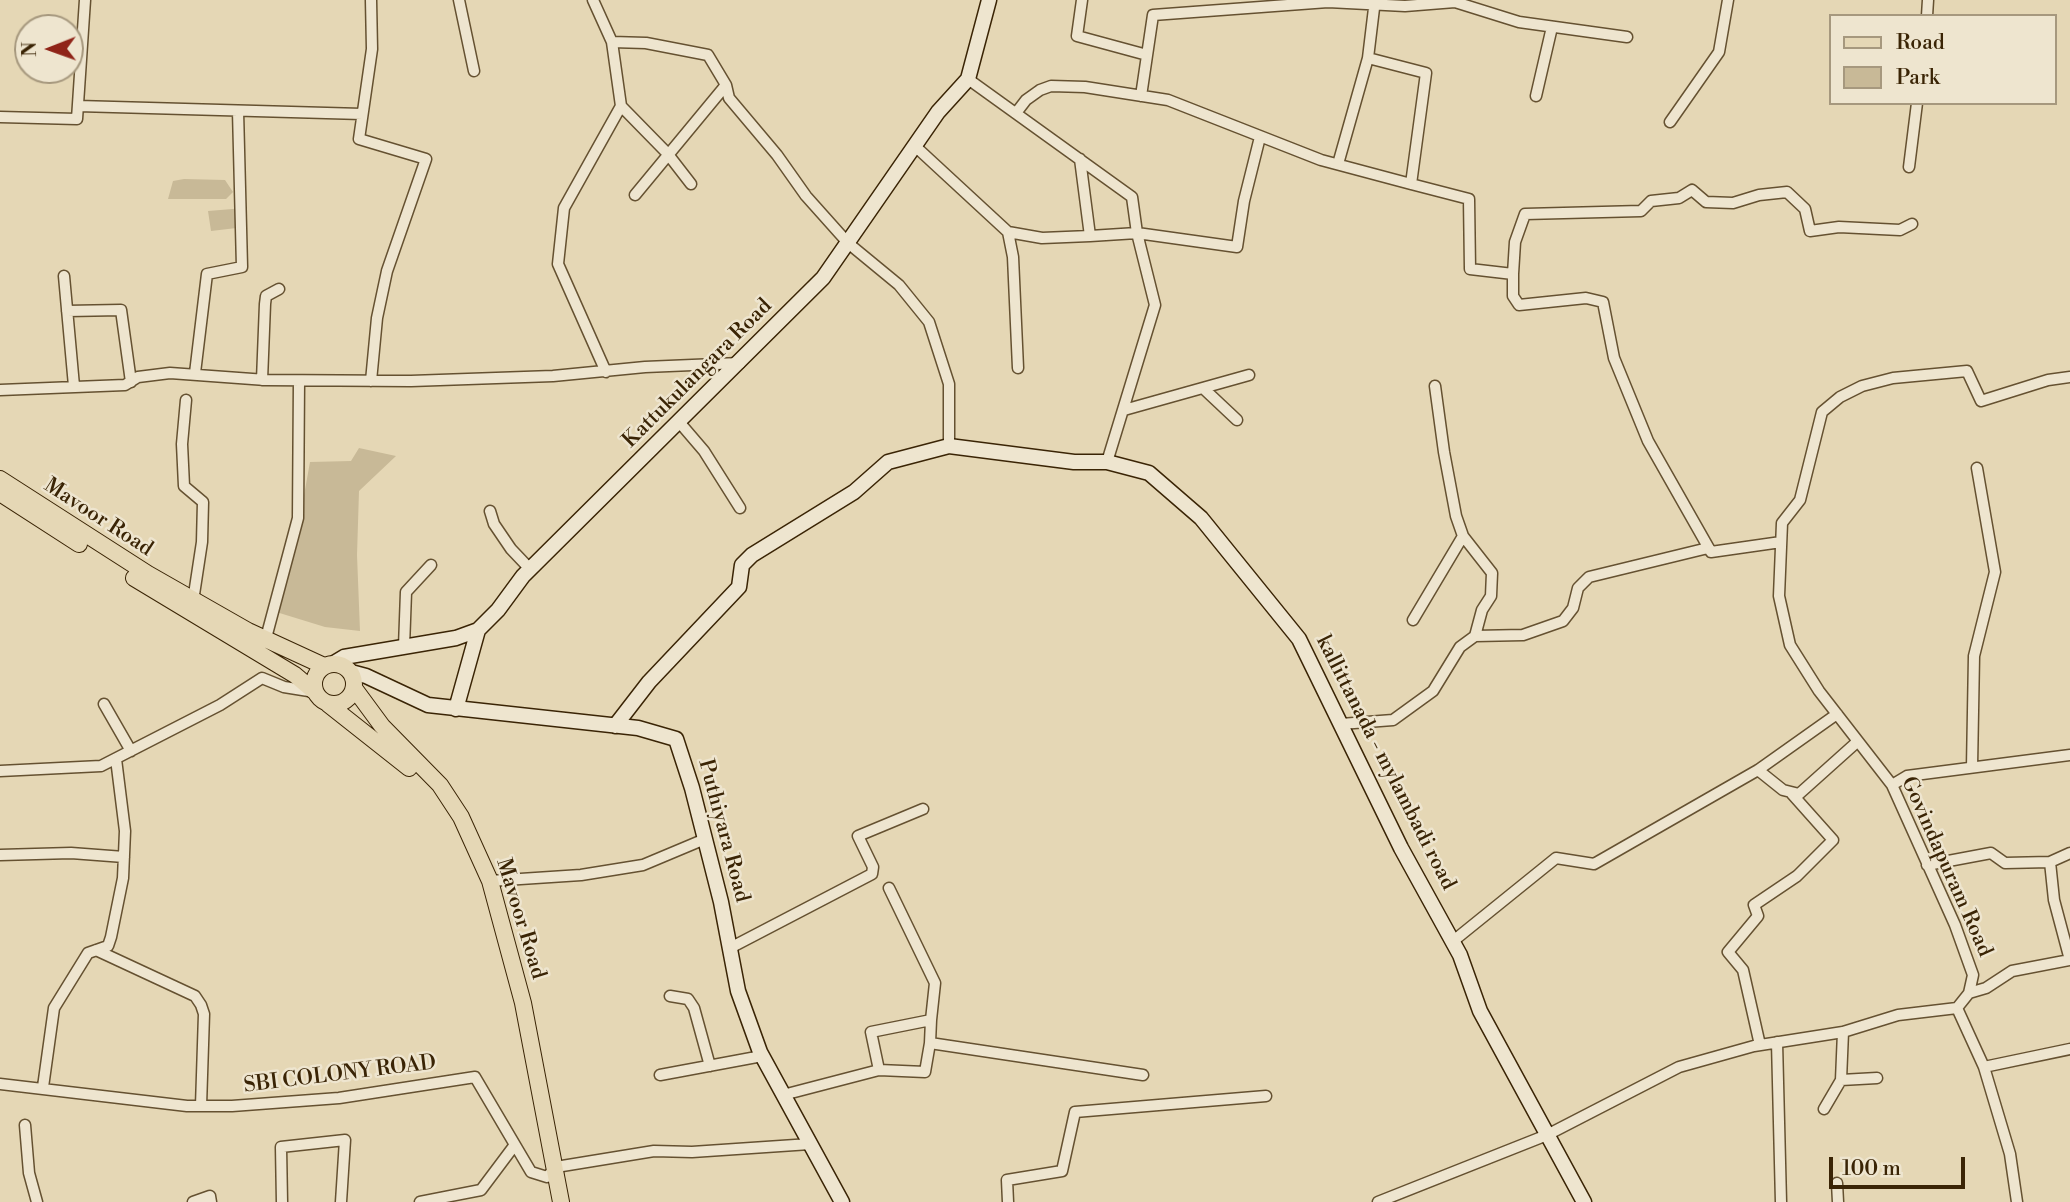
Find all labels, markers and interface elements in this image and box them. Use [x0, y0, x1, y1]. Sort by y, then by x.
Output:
north arrow [14, 14, 84, 84]
legend [1828, 14, 2056, 105]
text: Road [1896, 30, 1945, 56]
text: N [18, 42, 42, 57]
text: Park [1896, 65, 1940, 91]
street label: Kattukulangara Road [618, 294, 778, 454]
street label: Mavoor Road [39, 473, 157, 563]
street label: kallittanada - mylambadi road [1310, 631, 1460, 895]
street label: Puthiyara Road [692, 757, 754, 905]
street label: Govindapuram Road [1895, 773, 1997, 961]
street label: Mavoor Road [490, 856, 550, 982]
street label: SBI COLONY ROAD [242, 1051, 438, 1099]
scale bar [1832, 1142, 1968, 1186]
text: 100 m [1842, 1156, 1901, 1182]

